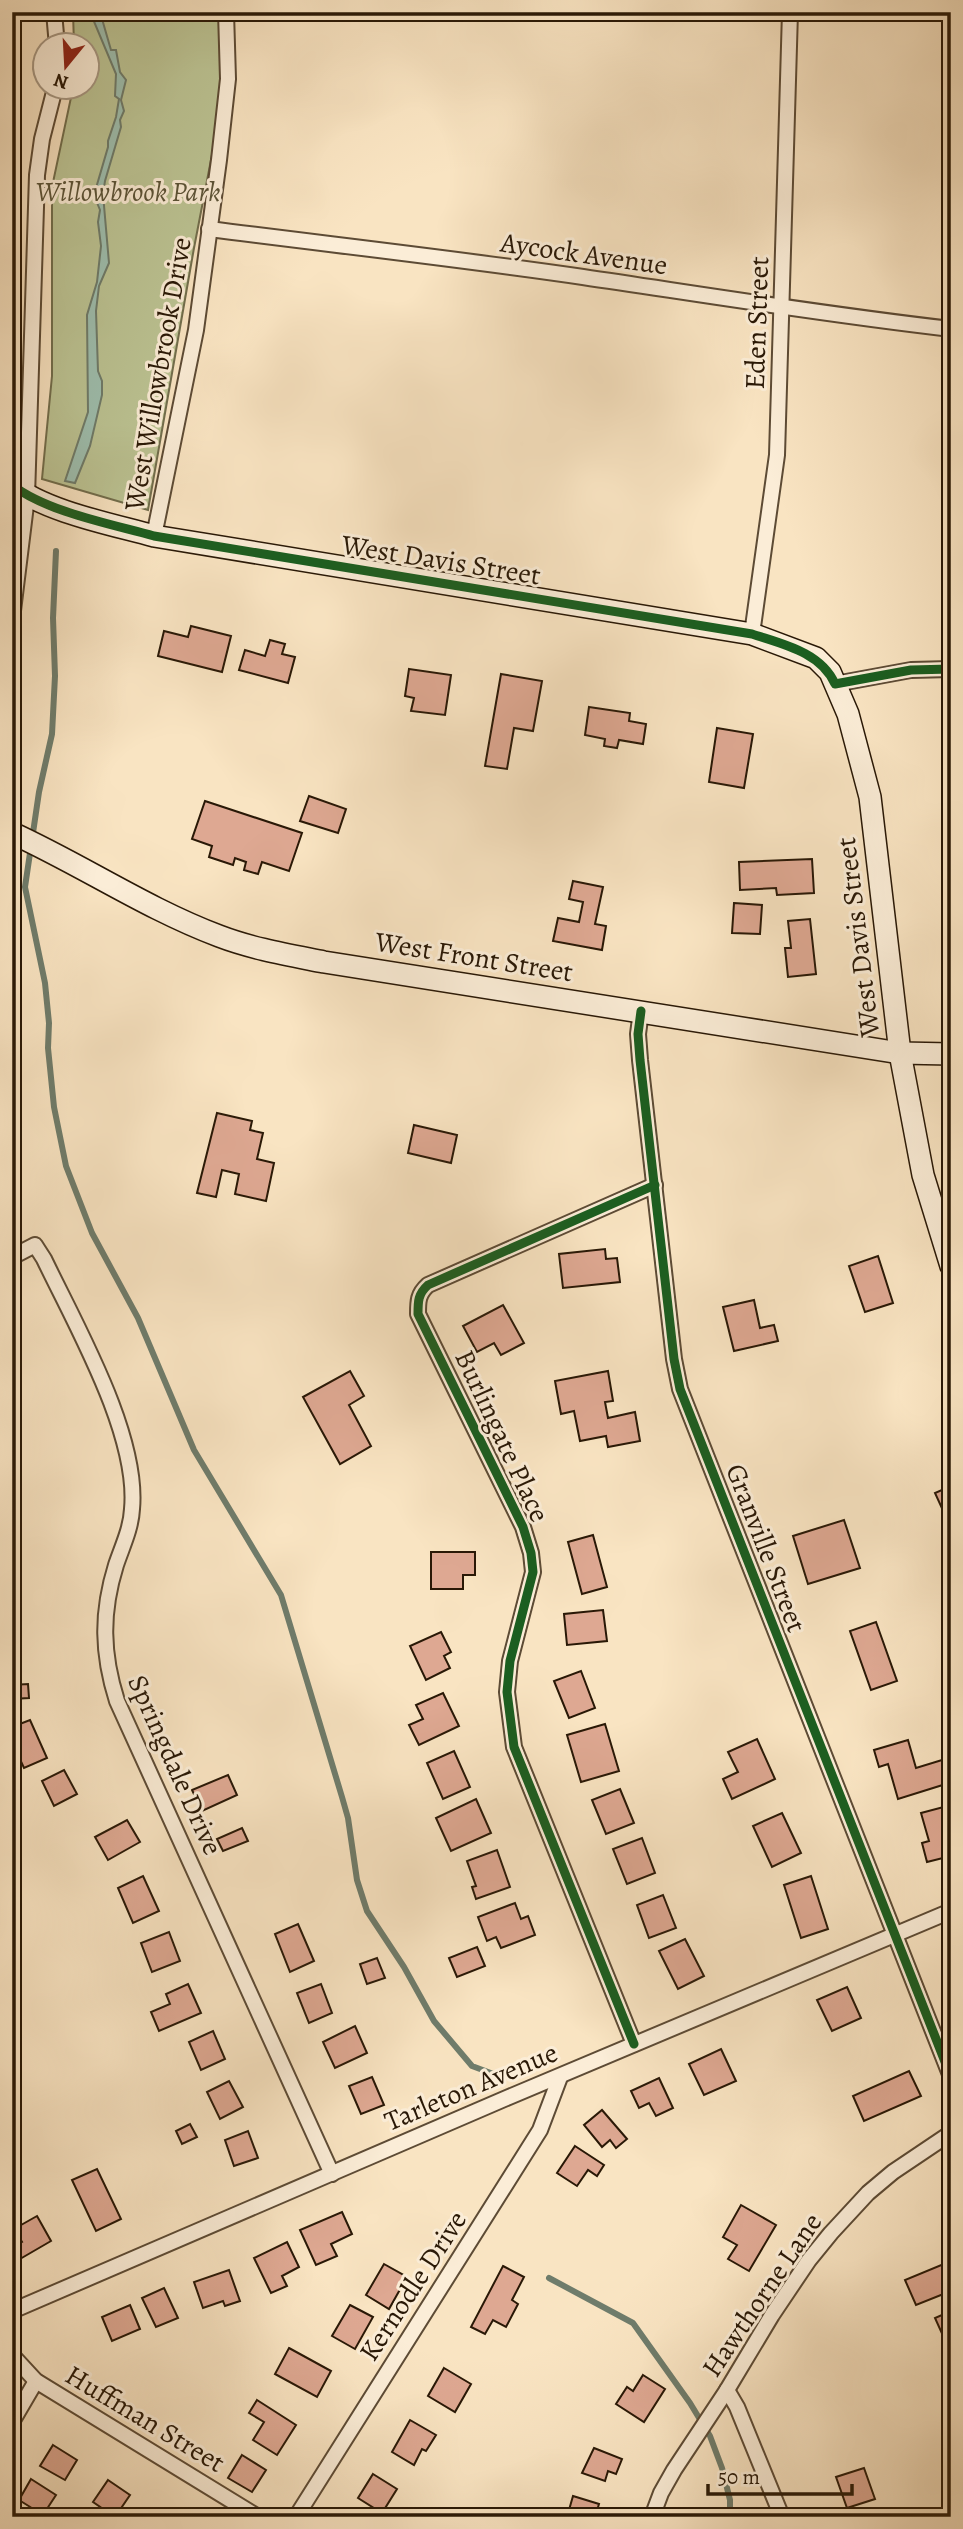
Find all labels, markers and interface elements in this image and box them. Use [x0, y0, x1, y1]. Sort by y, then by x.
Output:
north arrow [32, 32, 102, 102]
text: N [50, 67, 72, 96]
park label: Willowbrook Park [36, 173, 220, 211]
street label: Aycock Avenue [497, 223, 670, 285]
street label: West Willowbrook Drive [115, 234, 201, 515]
street label: Eden Street [736, 256, 778, 390]
street label: West Davis Street [338, 525, 543, 594]
street label: West Davis Street [827, 835, 889, 1040]
street label: West Front Street [371, 922, 576, 991]
street label: Burlingate Place [445, 1344, 559, 1528]
street label: Granville Street [716, 1458, 816, 1638]
street label: Springdale Drive [118, 1669, 232, 1861]
street label: Tarleton Avenue [379, 2033, 563, 2141]
street label: Kernodle Drive [350, 2203, 476, 2369]
street label: Hawthorne Lane [693, 2206, 831, 2384]
street label: Huffman Street [58, 2356, 232, 2482]
scale bar [708, 2452, 851, 2496]
text: 50 m [718, 2463, 760, 2491]

